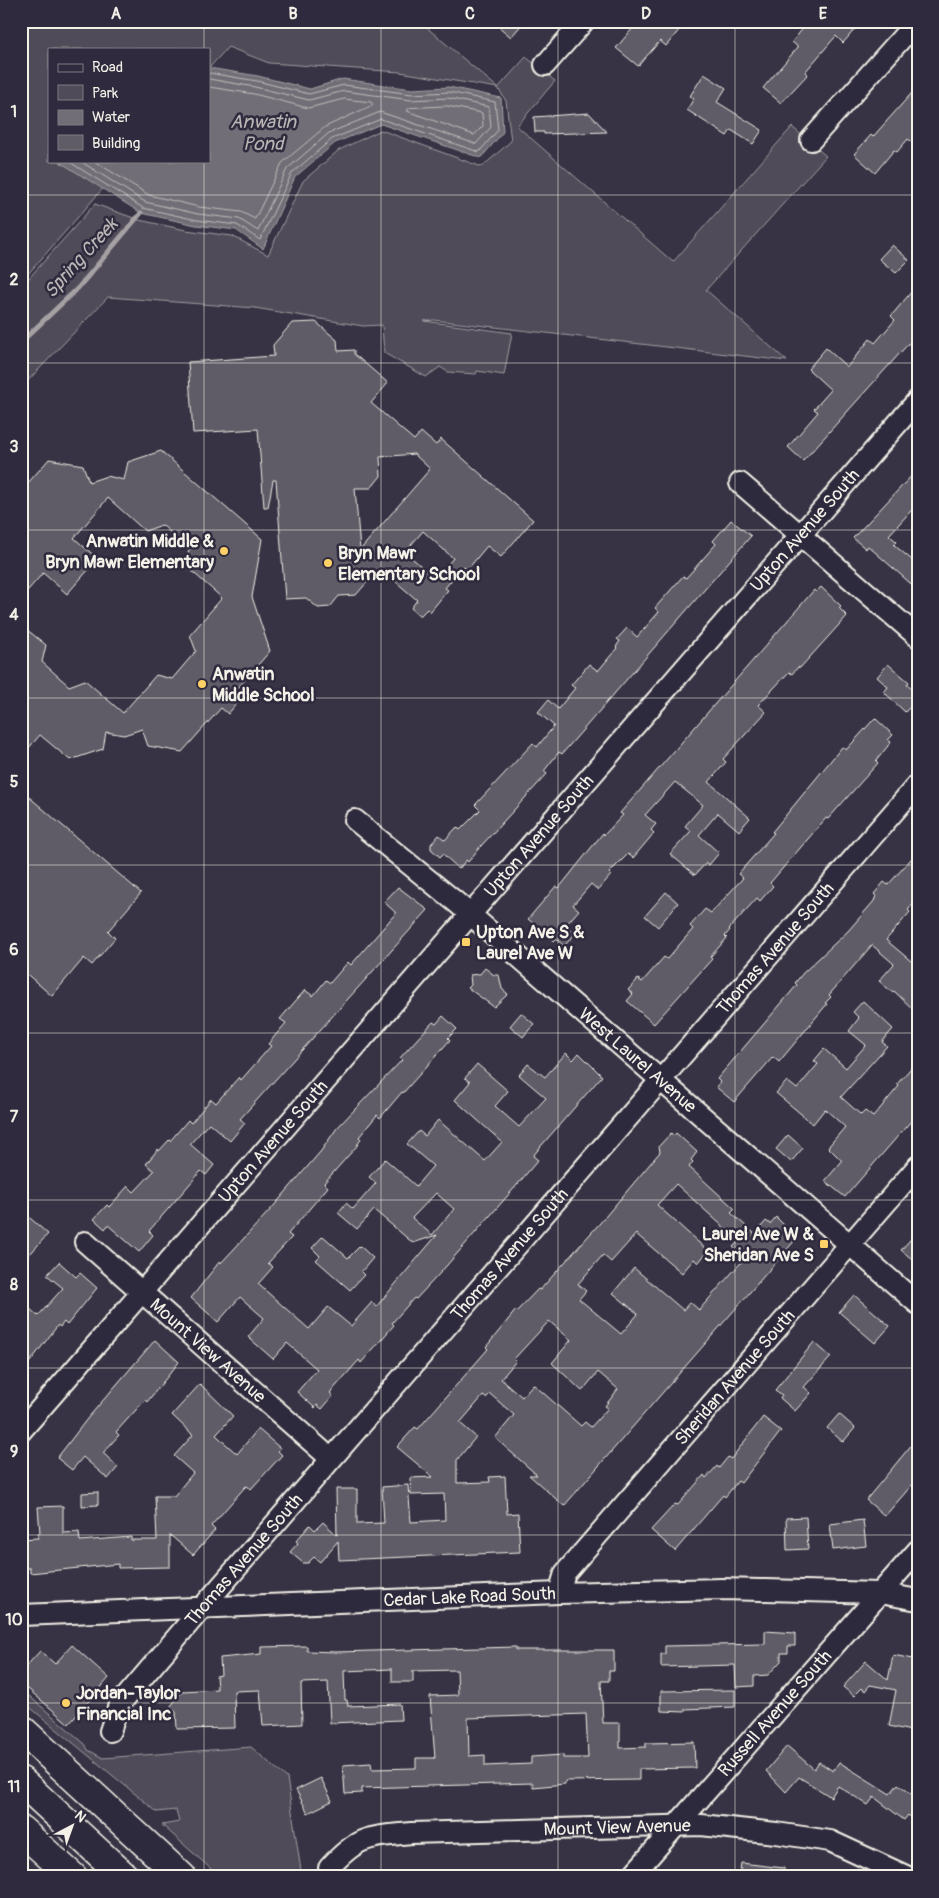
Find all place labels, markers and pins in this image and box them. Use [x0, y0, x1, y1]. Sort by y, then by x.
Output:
place label: Anwatin Middle & Bryn Mawr Elementary [45, 530, 214, 574]
place label: Bryn Mawr Elementary School [338, 542, 480, 586]
marker: Anwatin Middle & Bryn Mawr Elementary [218, 545, 230, 557]
marker: Bryn Mawr Elementary School [322, 557, 334, 569]
place label: Anwatin Middle School [212, 663, 315, 707]
marker: Anwatin Middle School [196, 678, 208, 690]
place label: Upton Ave S & Laurel Ave W [476, 921, 584, 965]
marker: Upton Ave S & Laurel Ave W [460, 936, 472, 948]
place label: Laurel Ave W & Sheridan Ave S [702, 1223, 814, 1267]
marker: Laurel Ave W & Sheridan Ave S [818, 1238, 830, 1250]
place label: Jordan-Taylor Financial Inc [76, 1682, 181, 1726]
marker: Jordan-Taylor Financial Inc [60, 1697, 72, 1709]

